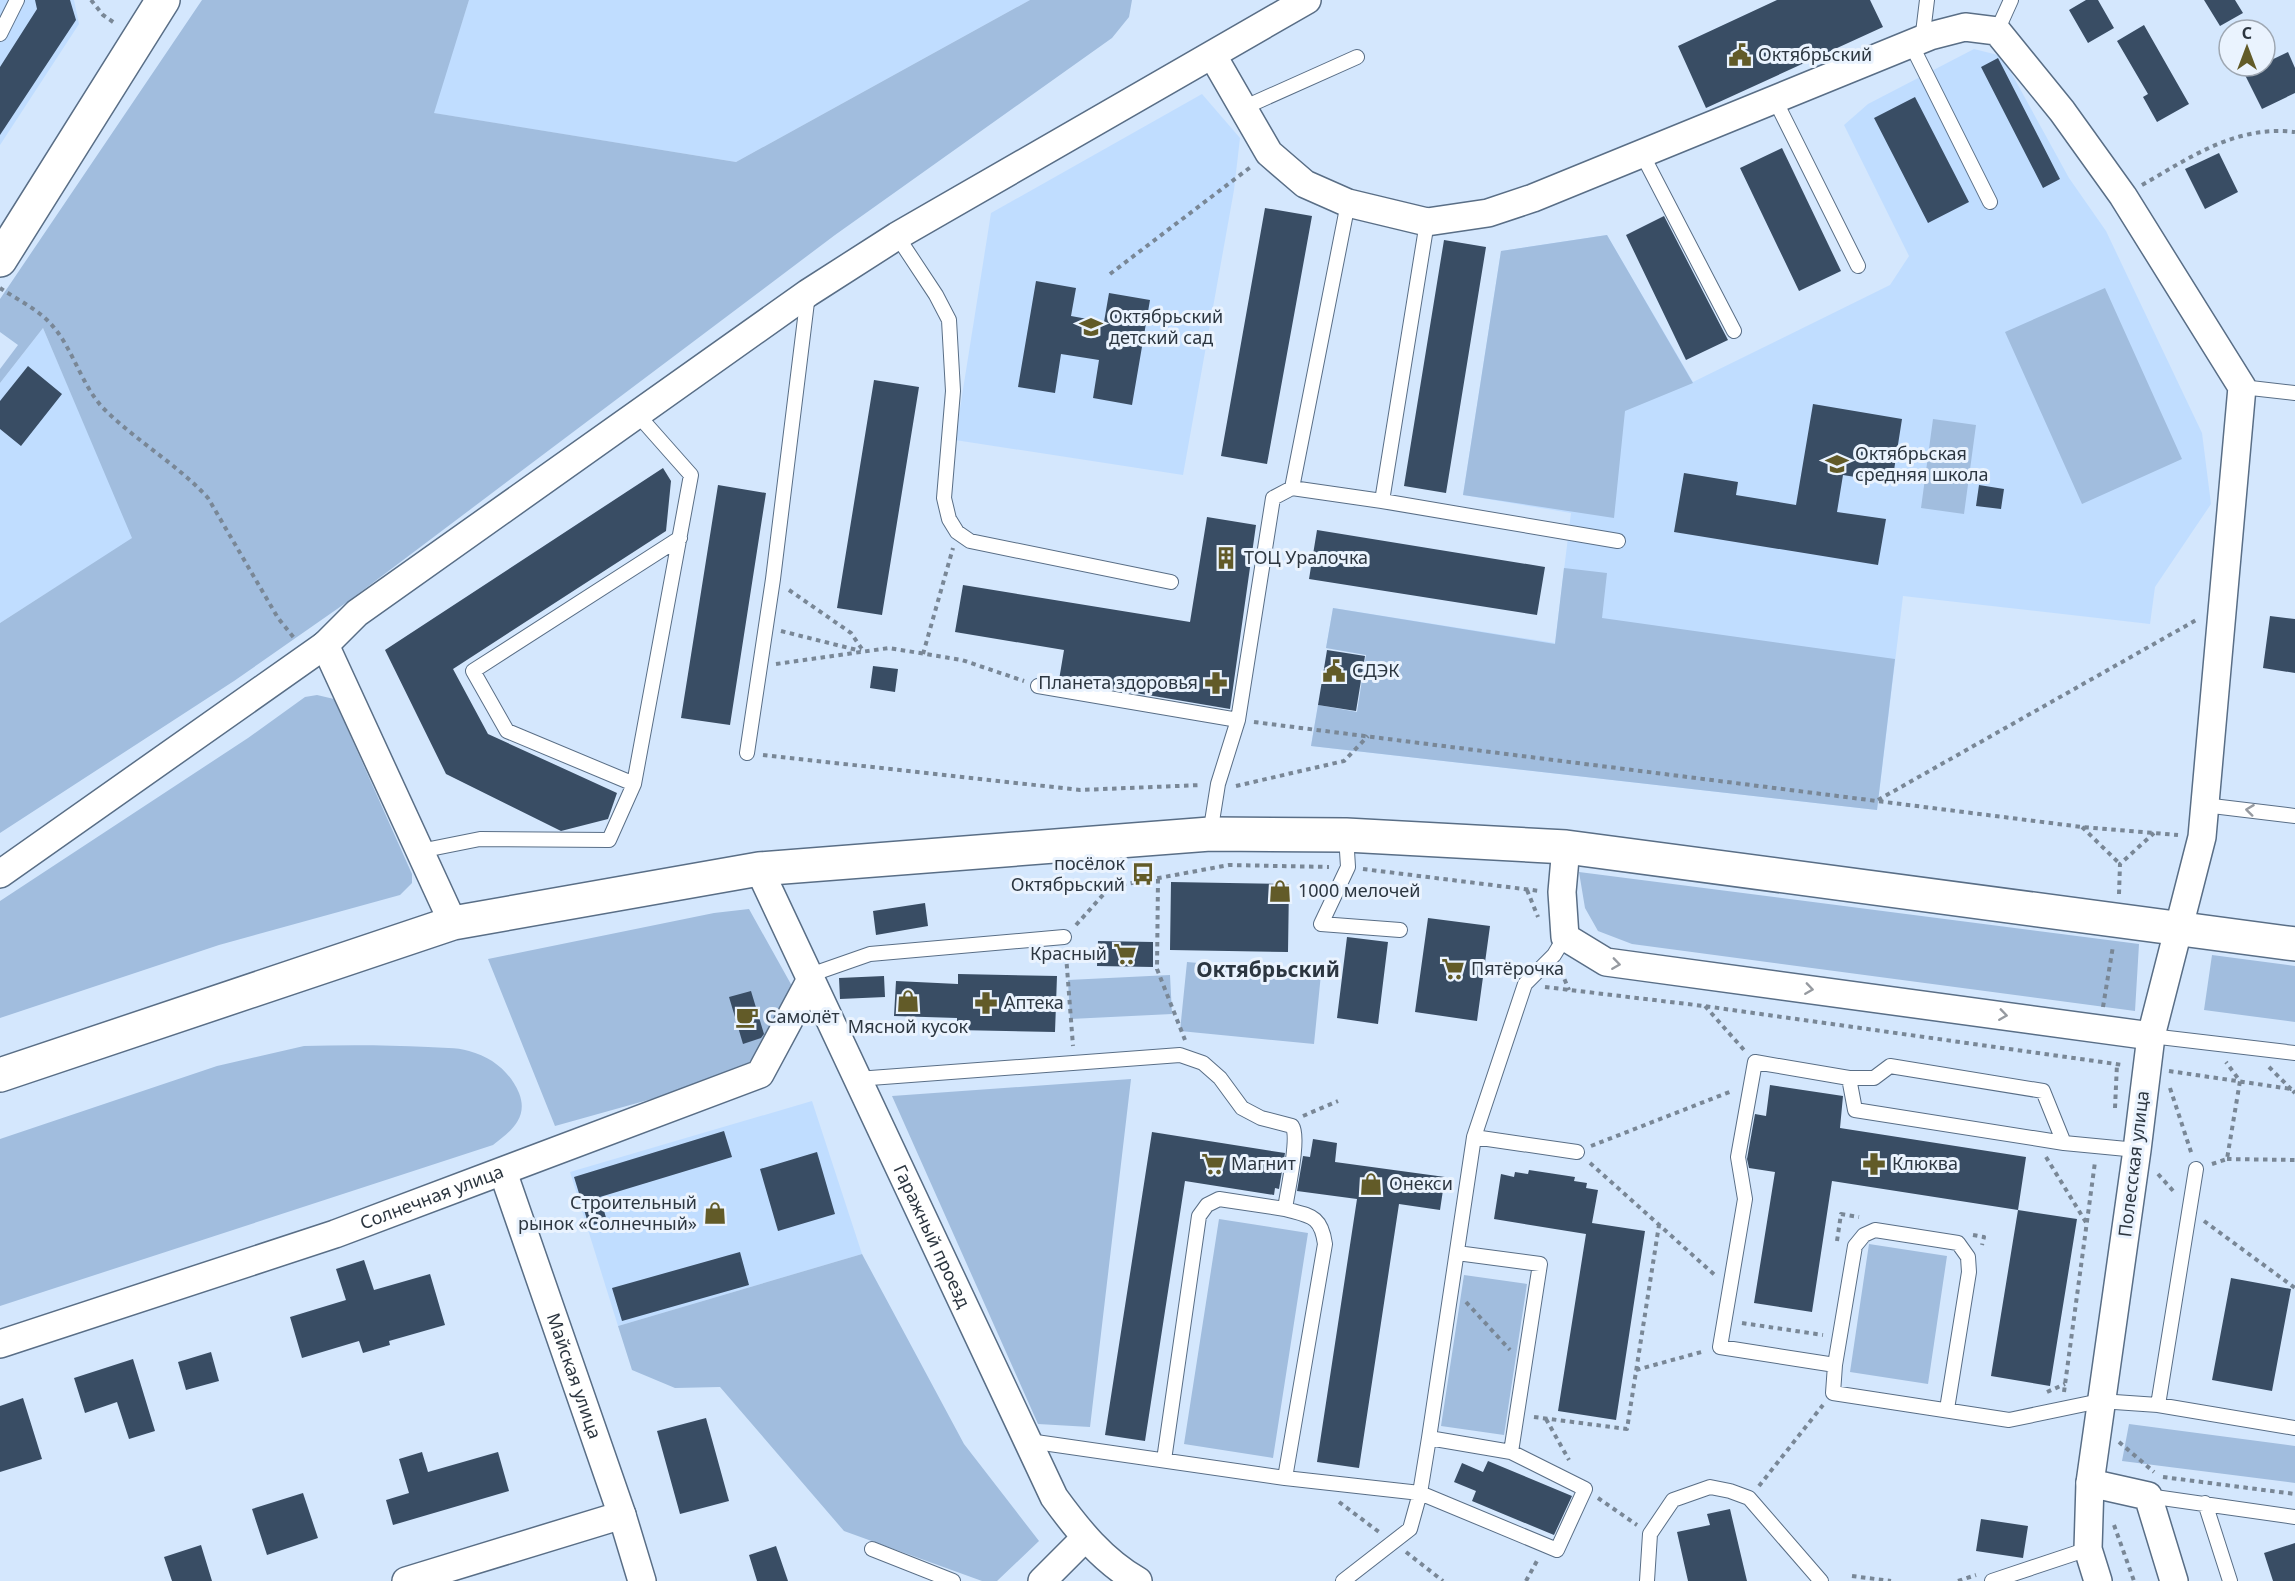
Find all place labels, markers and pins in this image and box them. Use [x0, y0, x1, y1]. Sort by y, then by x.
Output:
public building icon: Октябрьский [1727, 42, 1753, 68]
place label: Октябрьский [1758, 42, 1872, 66]
place label: Октябрьский детский сад [1109, 304, 1223, 349]
school or university icon: Октябрьский детский сад [1078, 314, 1104, 340]
place label: Октябрьская средняя школа [1855, 441, 1989, 486]
school or university icon: Октябрьская средняя школа [1824, 451, 1850, 477]
building icon: ТОЦ Уралочка [1213, 545, 1239, 571]
place label: ТОЦ Уралочка [1244, 545, 1368, 569]
public building icon: СДЭК [1321, 658, 1347, 684]
place label: СДЭК [1352, 658, 1400, 682]
place label: Планета здоровья [1038, 670, 1198, 694]
pharmacy icon: Планета здоровья [1203, 670, 1229, 696]
place label: посёлок Октябрьский [1011, 851, 1125, 896]
bus stop icon: посёлок Октябрьский [1130, 861, 1156, 887]
shop icon: 1000 мелочей [1267, 878, 1293, 904]
place label: 1000 мелочей [1298, 878, 1420, 902]
place label: Красный [1030, 941, 1107, 965]
supermarket icon: Красный [1112, 941, 1138, 967]
supermarket icon: Пятёрочка [1440, 956, 1466, 982]
place label: Пятёрочка [1471, 956, 1564, 980]
shop icon: Мясной кусок [895, 988, 921, 1014]
pharmacy icon: Аптека [973, 990, 999, 1016]
place label: Аптека [1004, 990, 1064, 1014]
cafe icon: Самолёт [734, 1004, 760, 1030]
place label: Самолёт [765, 1004, 840, 1028]
place label: Мясной кусок [848, 1014, 969, 1038]
supermarket icon: Магнит [1200, 1151, 1226, 1177]
place label: Магнит [1231, 1151, 1296, 1175]
pharmacy icon: Клюква [1861, 1151, 1887, 1177]
place label: Клюква [1892, 1151, 1958, 1175]
shop icon: Онекси [1358, 1171, 1384, 1197]
place label: Онекси [1389, 1171, 1453, 1195]
place label: Строительный рынок «Солнечный» [518, 1190, 697, 1235]
shop icon: Строительный рынок «Солнечный» [702, 1200, 728, 1226]

